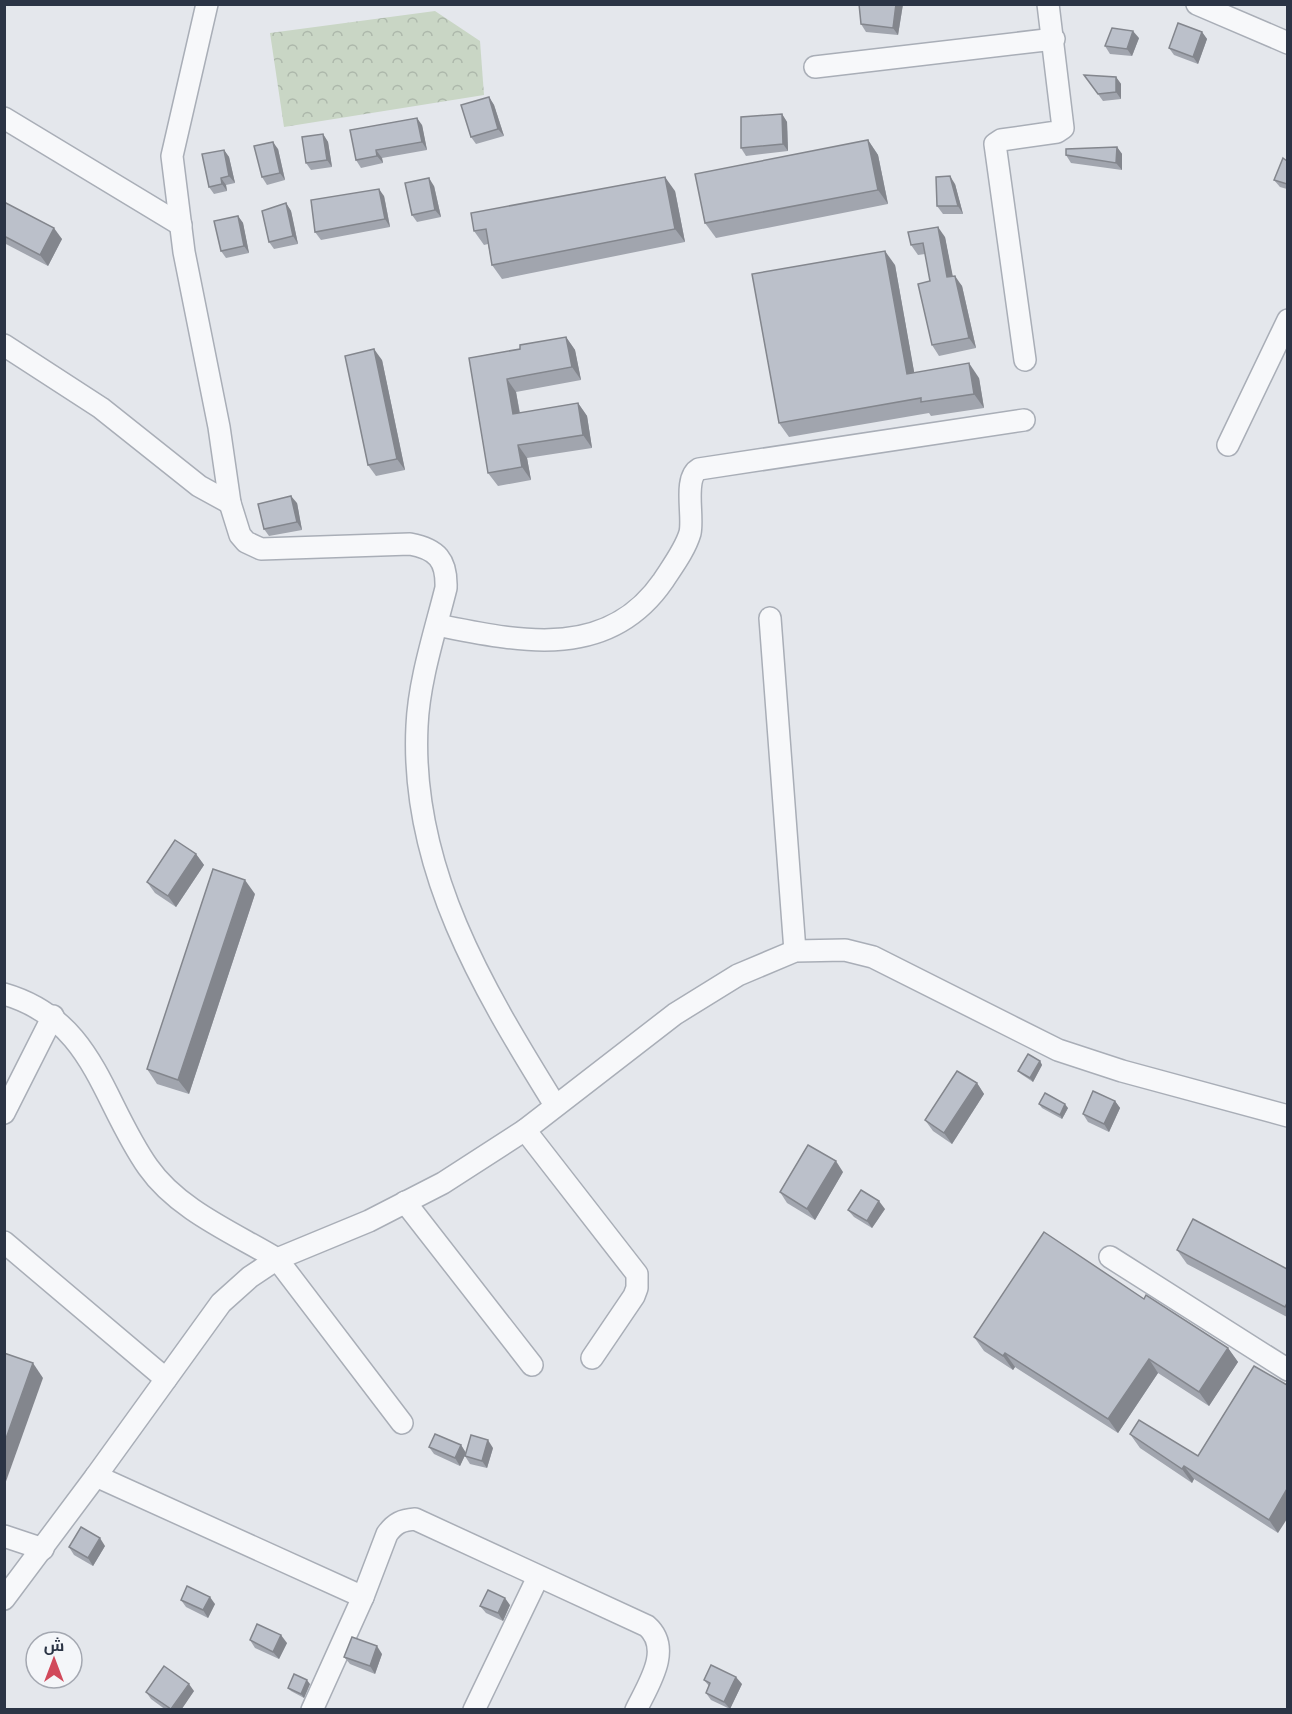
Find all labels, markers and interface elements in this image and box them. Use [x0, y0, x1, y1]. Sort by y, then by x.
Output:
north arrow [24, 1630, 84, 1690]
text: ش [44, 1637, 64, 1656]

